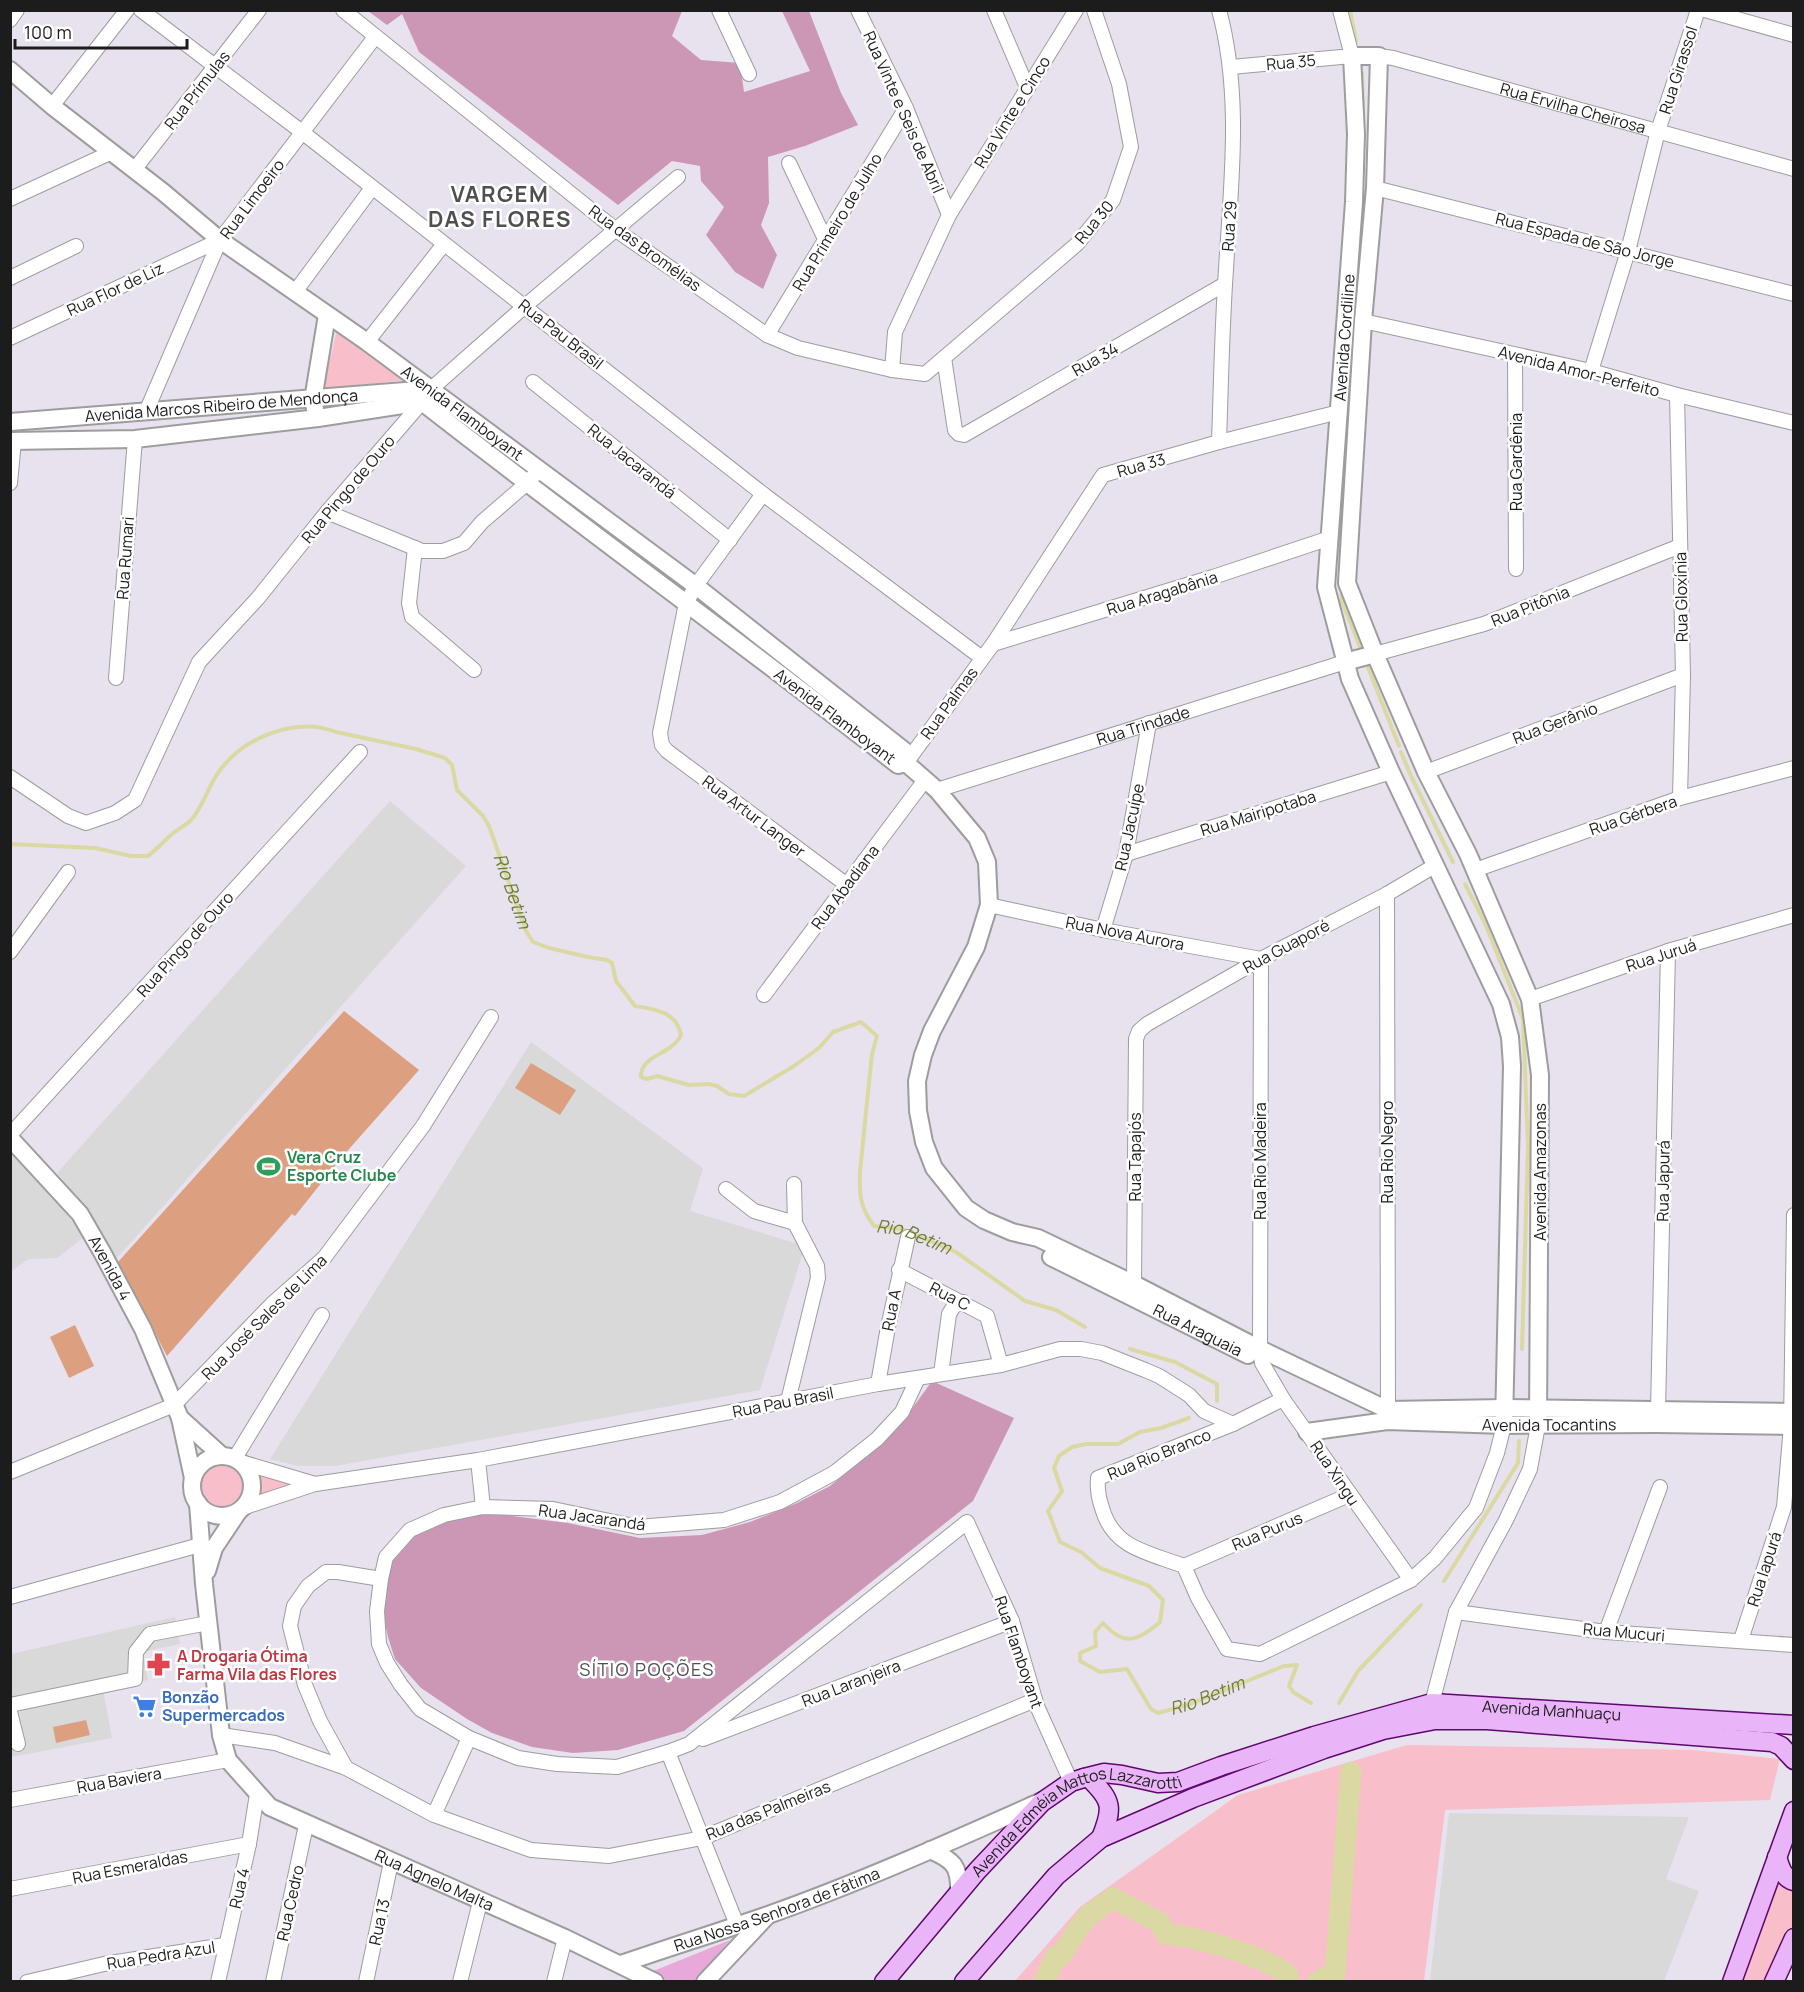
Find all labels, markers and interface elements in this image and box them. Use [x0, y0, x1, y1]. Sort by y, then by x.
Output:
scale bar [15, 12, 188, 50]
text: 100 m [24, 20, 72, 44]
street label: Rua Girassol [1653, 23, 1703, 117]
street label: Rua Vinte e Seis de Abril [858, 28, 950, 196]
street label: Rua Prímulas [159, 46, 235, 134]
street label: Rua 35 [1265, 49, 1317, 75]
street label: Rua Vinte e Cinco [969, 52, 1055, 172]
street label: Rua Ervilha Cheirosa [1498, 77, 1648, 138]
street label: Rua Primeiro de Julho [787, 149, 887, 295]
street label: Rua Limoeiro [215, 155, 289, 243]
district label: VARGEM DAS FLORES [428, 179, 572, 234]
street label: Rua 30 [1069, 196, 1119, 248]
street label: Rua das Bromélias [584, 200, 706, 296]
street label: Rua 29 [1216, 200, 1242, 252]
street label: Rua Espada de São Jorge [1493, 207, 1677, 273]
street label: Rua Flor de Liz [63, 257, 167, 321]
street label: Avenida Cordiline [1329, 273, 1360, 402]
street label: Rua Pau Brasil [514, 294, 608, 374]
street label: Rua 34 [1068, 337, 1122, 381]
street label: Avenida Amor-Perfeito [1496, 340, 1662, 402]
street label: Avenida Flamboyant [397, 360, 528, 465]
street label: Avenida Marcos Ribeiro de Mendonça [84, 384, 359, 427]
street label: Rua Gardênia [1505, 413, 1527, 511]
street label: Rua Jacarandá [583, 419, 681, 503]
street label: Rua Pingo de Ouro [296, 430, 400, 548]
street label: Rua 33 [1114, 448, 1168, 482]
street label: Rua Rumari [111, 516, 139, 600]
street label: Rua Gloxínia [1669, 552, 1693, 642]
street label: Rua Aragabânia [1104, 566, 1220, 620]
street label: Rua Pitônia [1488, 580, 1572, 632]
street label: Rua Palmas [915, 662, 983, 744]
street label: Avenida Flamboyant [770, 663, 900, 769]
street label: Rua Gerânio [1509, 697, 1601, 749]
street label: Rua Trindade [1094, 700, 1193, 750]
street label: Rua Artur Langer [698, 770, 810, 862]
street label: Rua Jacuípe [1109, 781, 1149, 873]
street label: Rua Mairipotaba [1197, 785, 1319, 841]
street label: Rua Gérbera [1586, 790, 1680, 840]
street label: Rua Abadiana [806, 840, 884, 934]
water label: Rio Betim [489, 850, 538, 933]
street label: Rua Pingo de Ouro [132, 887, 238, 1001]
street label: Rua Nova Aurora [1064, 911, 1186, 955]
street label: Rua Guaporé [1239, 914, 1333, 978]
street label: Rua Juruá [1623, 933, 1699, 977]
street label: Rua Rio Negro [1376, 1100, 1398, 1204]
street label: Rua Rio Madeira [1249, 1102, 1271, 1220]
street label: Avenida Amazonas [1529, 1103, 1551, 1241]
street label: Rua Tapajós [1124, 1112, 1146, 1202]
street label: Rua Japurá [1651, 1140, 1675, 1222]
place label: Vera Cruz Esporte Clube [287, 1146, 397, 1186]
sports icon: Vera Cruz Esporte Clube [256, 1153, 282, 1179]
water label: Rio Betim [875, 1213, 957, 1260]
street label: Avenida 4 [84, 1231, 137, 1304]
street label: Rua José Sales de Lima [196, 1249, 332, 1385]
street label: Rua C [926, 1276, 974, 1316]
street label: Rua A [876, 1287, 906, 1333]
street label: Rua Araguaia [1150, 1299, 1246, 1361]
street label: Rua Pau Brasil [731, 1381, 835, 1423]
street label: Avenida Tocantins [1482, 1413, 1616, 1436]
street label: Rua Rio Branco [1104, 1423, 1214, 1485]
street label: Rua Xingu [1305, 1436, 1365, 1510]
street label: Rua Jacarandá [537, 1499, 647, 1535]
street label: Rua Purus [1228, 1506, 1306, 1556]
street label: Rua Iapurá [1742, 1529, 1786, 1609]
street label: Rua Flamboyant [989, 1593, 1049, 1711]
street label: Rua Mucuri [1582, 1617, 1666, 1647]
place label: A Drogaria Ótima Farma Vila das Flores [177, 1645, 337, 1685]
pharmacy icon: A Drogaria Ótima Farma Vila das Flores [146, 1652, 172, 1678]
street label: Rua Laranjeira [799, 1654, 903, 1712]
district label: SÍTIO POÇÕES [579, 1657, 715, 1681]
water label: Rio Betim [1167, 1670, 1249, 1720]
place label: Bonzão Supermercados [162, 1686, 285, 1726]
supermarket icon: Bonzão Supermercados [131, 1693, 157, 1719]
street label: Avenida Manhuaçu [1481, 1695, 1622, 1725]
street label: Rua Baviera [75, 1762, 163, 1798]
street label: Avenida Edméia Mattos Lazzarotti [966, 1762, 1185, 1882]
street label: Rua das Palmeiras [702, 1775, 834, 1845]
street label: Rua Agnelo Malta [371, 1844, 497, 1916]
street label: Rua Esmeraldas [71, 1845, 189, 1889]
street label: Rua Nossa Senhora de Fátima [671, 1862, 883, 1957]
street label: Rua Cedro [271, 1863, 309, 1943]
street label: Rua 4 [224, 1865, 254, 1911]
street label: Rua 13 [363, 1897, 395, 1947]
street label: Rua Pedra Azul [105, 1936, 217, 1974]

